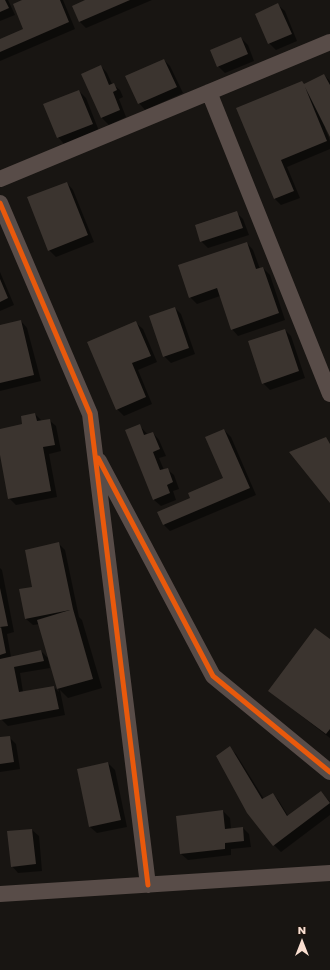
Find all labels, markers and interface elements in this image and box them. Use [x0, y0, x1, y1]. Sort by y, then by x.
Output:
north arrow [282, 922, 322, 962]
text: N [298, 922, 306, 938]

